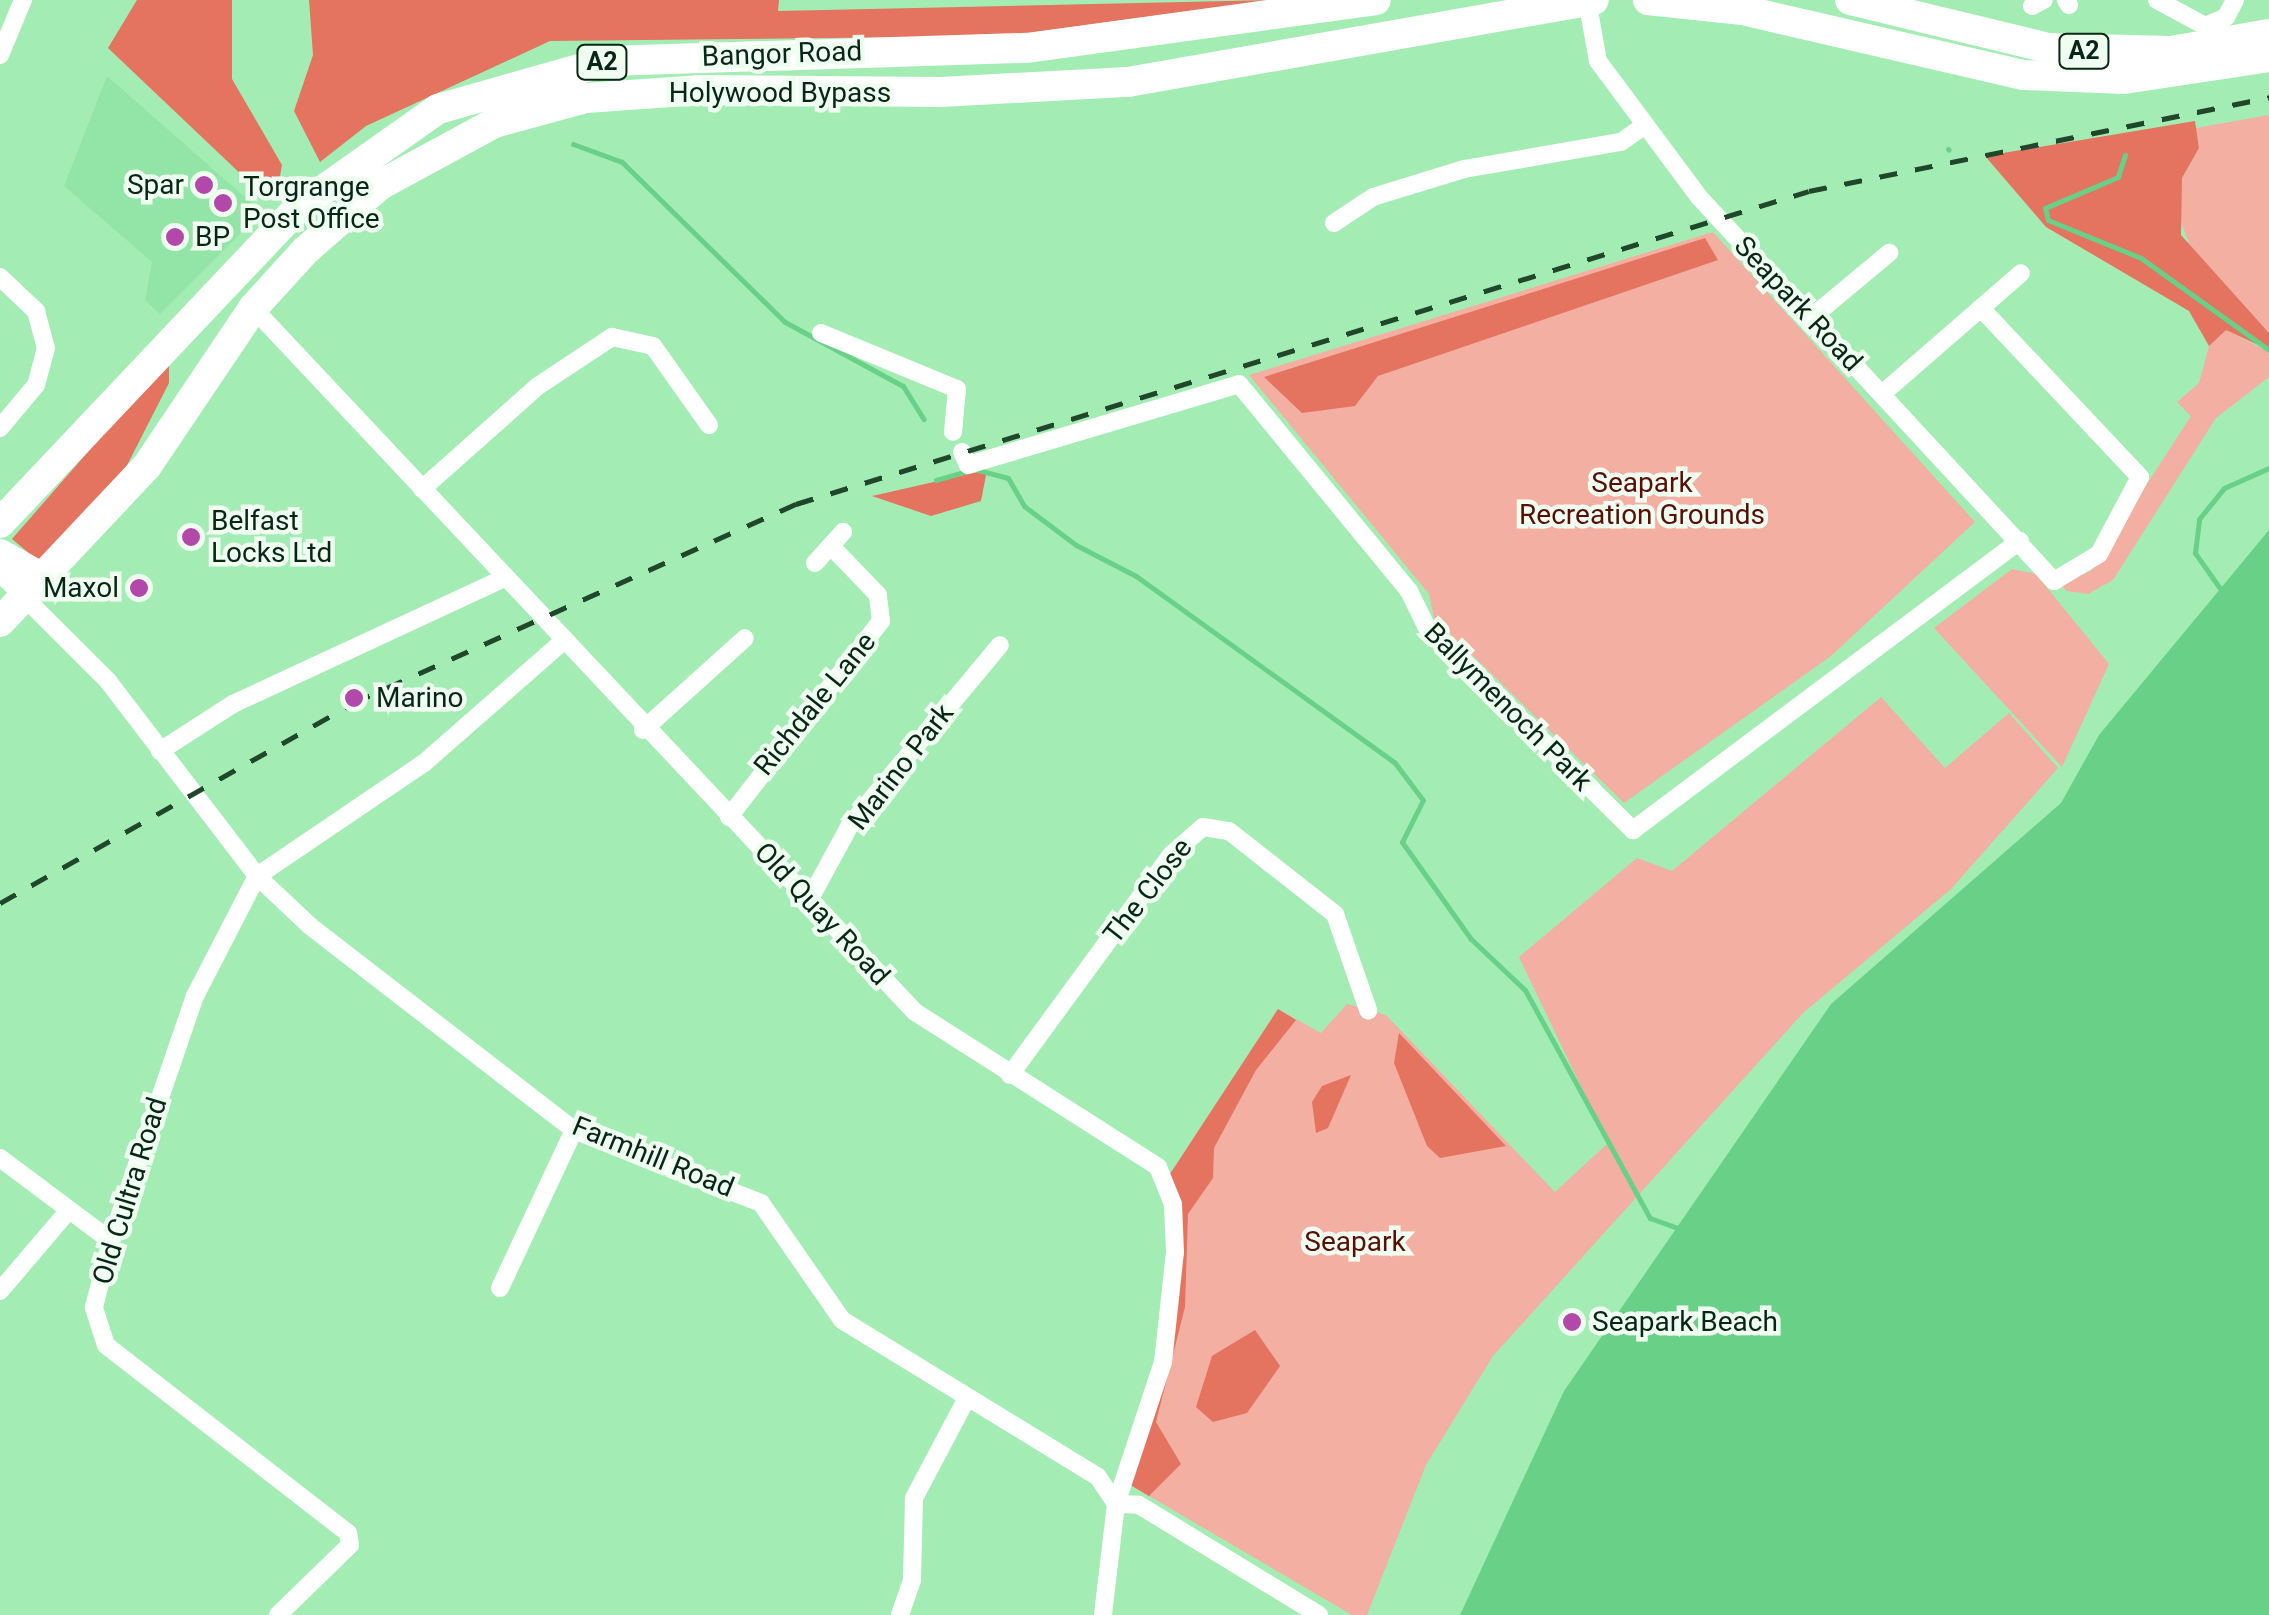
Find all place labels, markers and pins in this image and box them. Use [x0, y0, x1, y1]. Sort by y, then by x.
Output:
place label: Spar [127, 168, 184, 202]
place label: Torgrange Post Office [243, 170, 380, 236]
marker: Spar [193, 174, 215, 196]
marker: Torgrange Post Office [212, 192, 234, 214]
place label: BP [195, 220, 230, 254]
marker: BP [164, 226, 186, 248]
place label: Belfast Locks Ltd [211, 504, 332, 570]
marker: Belfast Locks Ltd [180, 526, 202, 548]
place label: Maxol [43, 571, 119, 605]
marker: Maxol [128, 577, 150, 599]
place label: Marino [376, 681, 463, 715]
marker: Marino [341, 685, 367, 711]
place label: Seapark Beach [1592, 1305, 1778, 1339]
marker: Seapark Beach [1561, 1311, 1583, 1333]

